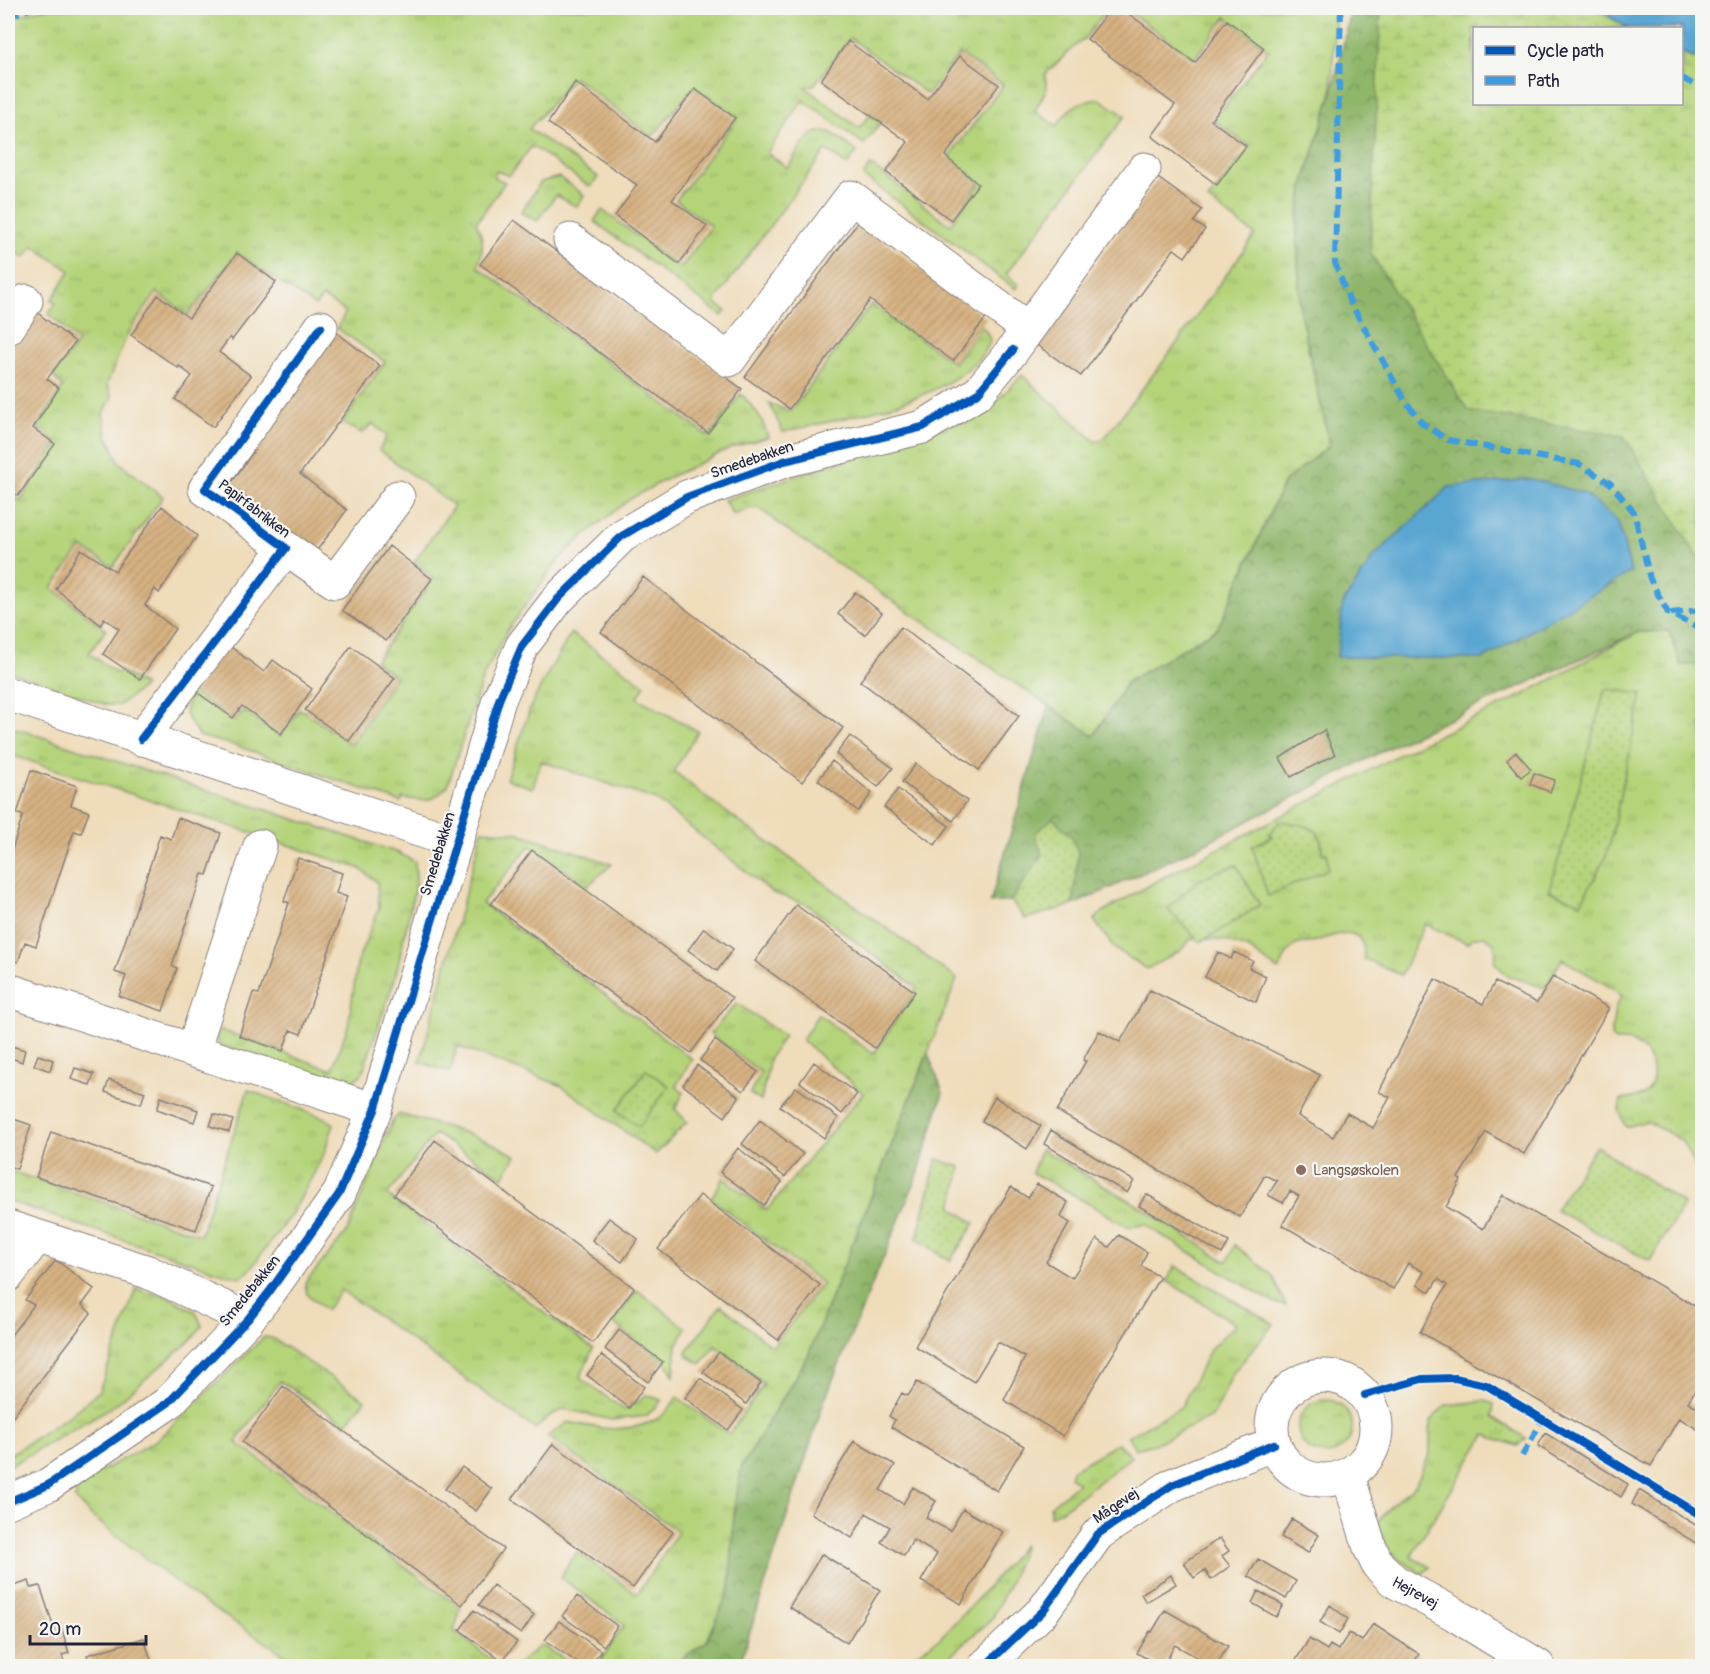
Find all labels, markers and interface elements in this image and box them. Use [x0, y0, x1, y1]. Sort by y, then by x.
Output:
legend [1473, 27, 1683, 105]
text: Cycle path [1527, 40, 1604, 63]
text: Path [1527, 70, 1560, 93]
street label: Smedebakken [708, 437, 796, 483]
street label: Papirfabrikken [214, 476, 294, 542]
street label: Smedebakken [416, 810, 460, 898]
place label: Langsøskolen [1313, 1161, 1399, 1180]
marker: Langsøskolen [1294, 1163, 1308, 1177]
street label: Smedebakken [215, 1251, 285, 1331]
street label: Mågevej [1090, 1484, 1142, 1528]
street label: Hejrevej [1389, 1572, 1442, 1613]
scale bar [30, 1608, 146, 1646]
text: 20 m [39, 1618, 81, 1641]

